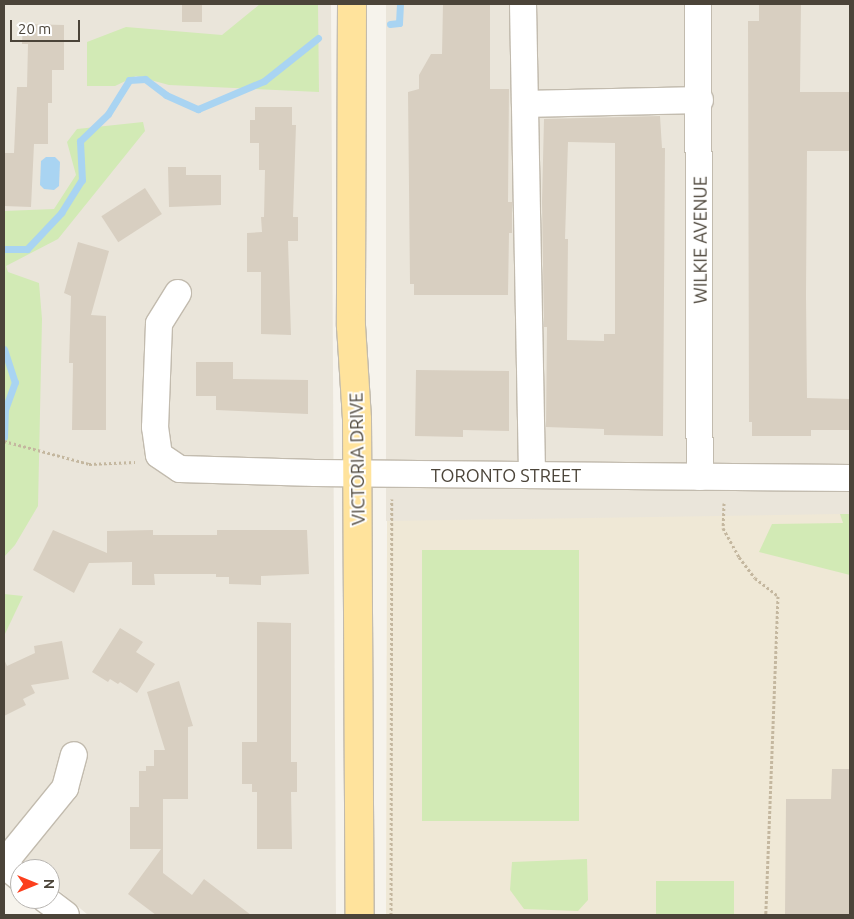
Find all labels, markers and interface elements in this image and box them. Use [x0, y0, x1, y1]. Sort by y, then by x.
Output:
scale bar [12, 10, 82, 42]
text: 20 m [18, 20, 51, 37]
street label: WILKIE AVENUE [689, 176, 711, 304]
street label: VICTORIA DRIVE [345, 392, 369, 526]
street label: TORONTO STREET [431, 464, 581, 486]
north arrow [10, 859, 60, 909]
text: N [41, 879, 57, 889]

